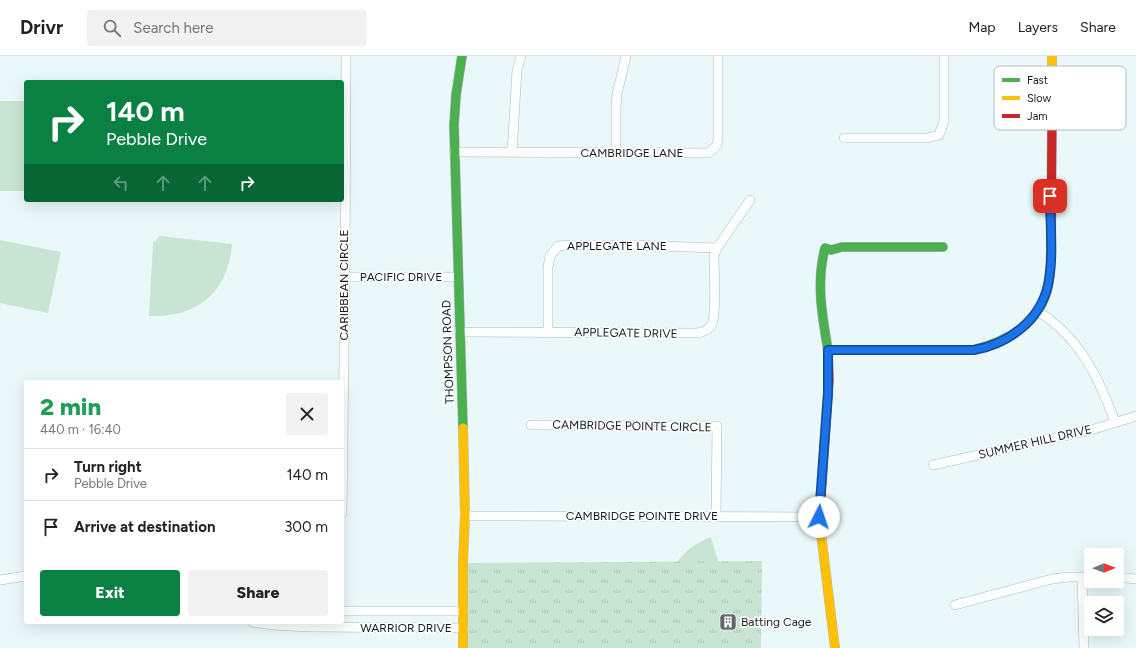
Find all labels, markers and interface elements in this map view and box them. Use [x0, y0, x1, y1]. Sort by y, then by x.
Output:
search box [87, 10, 367, 46]
text: Drivr [20, 16, 63, 39]
icon: search [101, 17, 123, 39]
text: Search here [133, 19, 213, 37]
text: Map [968, 19, 996, 36]
text: Layers [1018, 19, 1058, 36]
text: Share [1080, 19, 1116, 36]
legend [994, 66, 1126, 130]
text: Fast [1027, 74, 1048, 87]
text: Slow [1027, 92, 1051, 105]
text: 140 m [106, 94, 185, 128]
icon: right [40, 96, 92, 148]
text: Jam [1027, 110, 1048, 123]
text: Pebble Drive [106, 128, 207, 150]
street label: CAMBRIDGE LANE [580, 146, 684, 160]
icon: left [110, 172, 132, 194]
icon: ahead [152, 172, 174, 194]
icon: ahead [194, 172, 216, 194]
icon: right [236, 172, 258, 194]
pin [1033, 179, 1067, 213]
icon: arrive [1039, 185, 1061, 207]
street label: CARIBBEAN CIRCLE [337, 229, 351, 341]
street label: APPLEGATE LANE [567, 239, 667, 253]
street label: PACIFIC DRIVE [360, 270, 442, 284]
street label: THOMPSON ROAD [439, 300, 457, 404]
street label: APPLEGATE DRIVE [574, 325, 678, 341]
text: 2 min [40, 392, 101, 421]
button: close [286, 393, 328, 435]
street label: CAMBRIDGE POINTE CIRCLE [552, 418, 712, 434]
text: 440 m · 16:40 [40, 422, 121, 437]
street label: SUMMER HILL DRIVE [977, 422, 1093, 462]
text: Turn right [74, 458, 142, 476]
icon: right [40, 464, 62, 486]
text: 140 m [286, 466, 328, 484]
text: Pebble Drive [74, 476, 147, 491]
position arrow [798, 496, 840, 538]
street label: CAMBRIDGE POINTE DRIVE [566, 509, 718, 523]
icon: arrive [40, 516, 62, 538]
text: Arrive at destination [74, 518, 215, 536]
text: 300 m [284, 518, 328, 536]
north arrow [1084, 548, 1124, 588]
map controls [1084, 548, 1124, 636]
button: Exit [40, 570, 180, 616]
button: Share [188, 570, 328, 616]
button: layers [1084, 596, 1124, 636]
building icon: Batting Cage [718, 612, 738, 632]
place label: Batting Cage [741, 615, 812, 629]
street label: WARRIOR DRIVE [360, 621, 452, 635]

